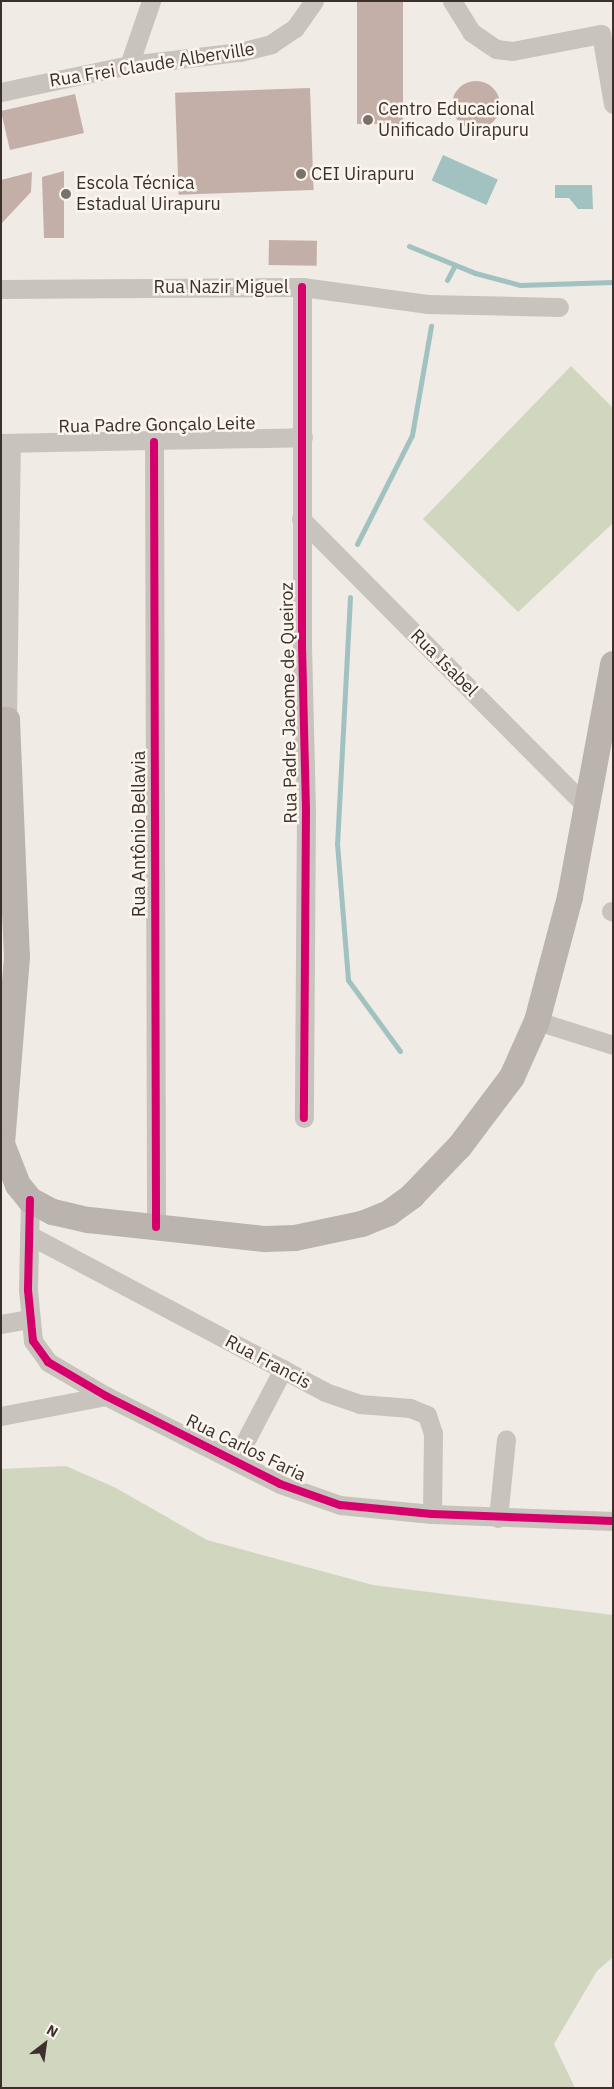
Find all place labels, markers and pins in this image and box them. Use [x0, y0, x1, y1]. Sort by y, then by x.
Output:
place label: Centro Educacional Unificado Uirapuru [378, 99, 534, 142]
marker: Centro Educacional Unificado Uirapuru [362, 114, 374, 126]
place label: CEI Uirapuru [311, 163, 414, 185]
marker: CEI Uirapuru [295, 168, 307, 180]
place label: Escola Técnica Estadual Uirapuru [76, 173, 221, 215]
marker: Escola Técnica Estadual Uirapuru [60, 188, 72, 200]

